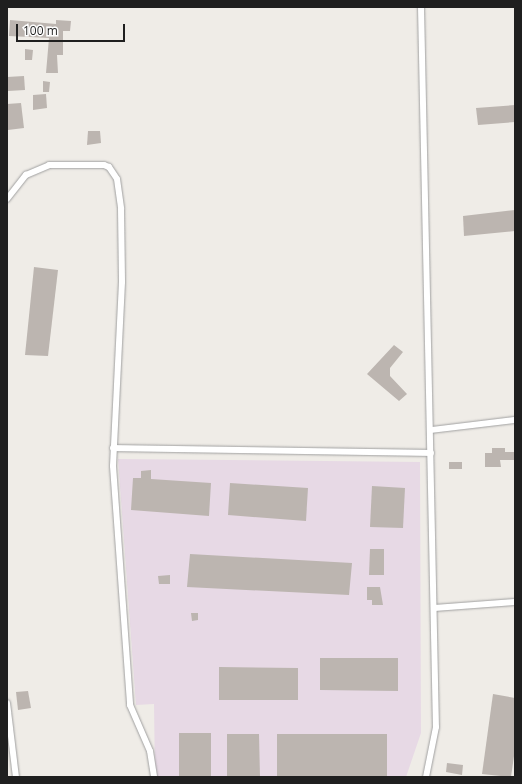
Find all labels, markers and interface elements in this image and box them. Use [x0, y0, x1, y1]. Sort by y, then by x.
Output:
scale bar [18, 16, 127, 42]
text: 100 m [23, 22, 58, 39]

